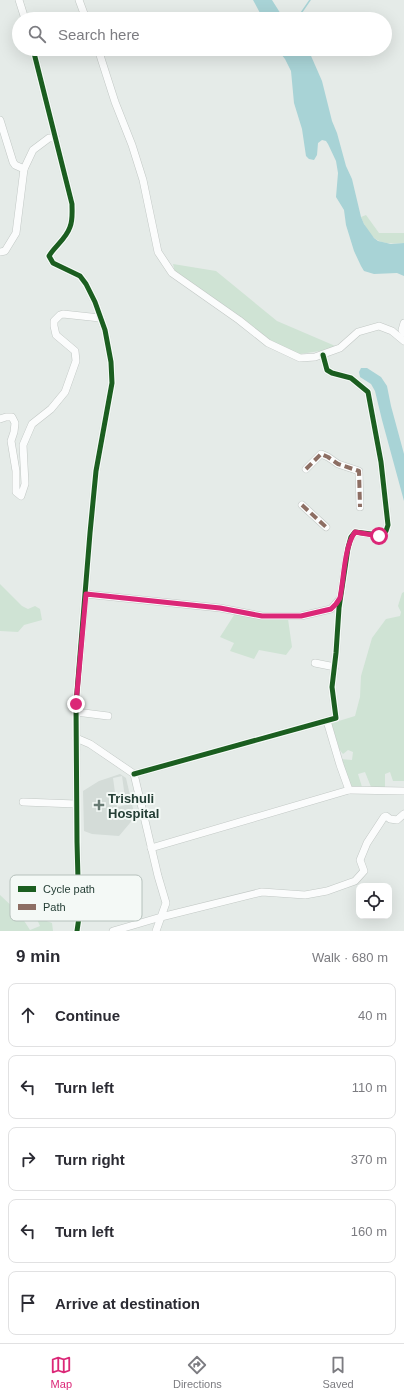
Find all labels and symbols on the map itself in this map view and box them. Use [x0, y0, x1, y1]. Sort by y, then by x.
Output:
route start [370, 527, 388, 545]
route end [67, 695, 85, 713]
place label: Trishuli Hospital [108, 791, 159, 821]
marker: Trishuli Hospital [93, 799, 105, 811]
legend [10, 875, 142, 921]
text: Cycle path [43, 883, 95, 895]
text: Path [43, 901, 66, 913]

